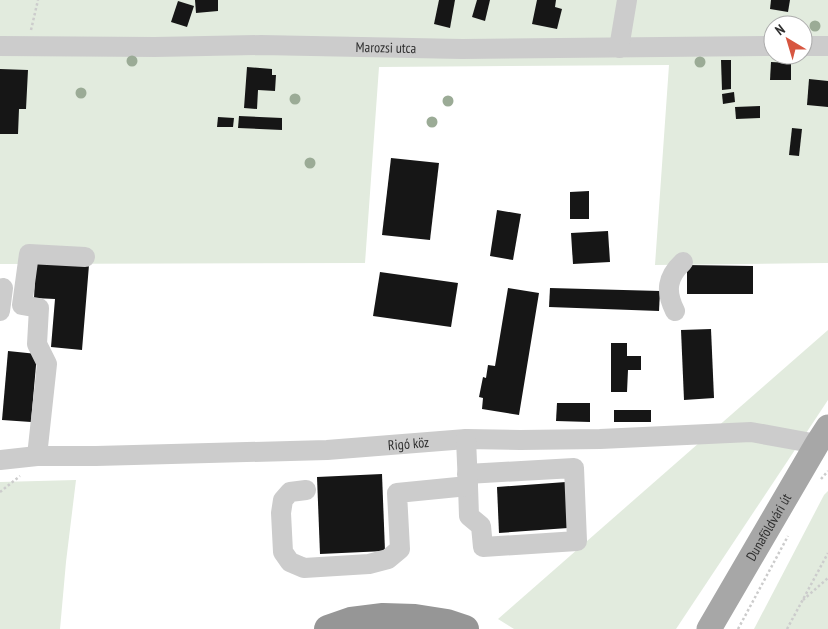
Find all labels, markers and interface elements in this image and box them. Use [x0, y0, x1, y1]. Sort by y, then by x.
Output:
north arrow [763, 15, 813, 65]
text: N [771, 20, 789, 39]
street label: Marozsi utca [356, 38, 416, 57]
street label: Rigó köz [387, 433, 430, 454]
street label: Dunaföldvári út [742, 490, 795, 564]

